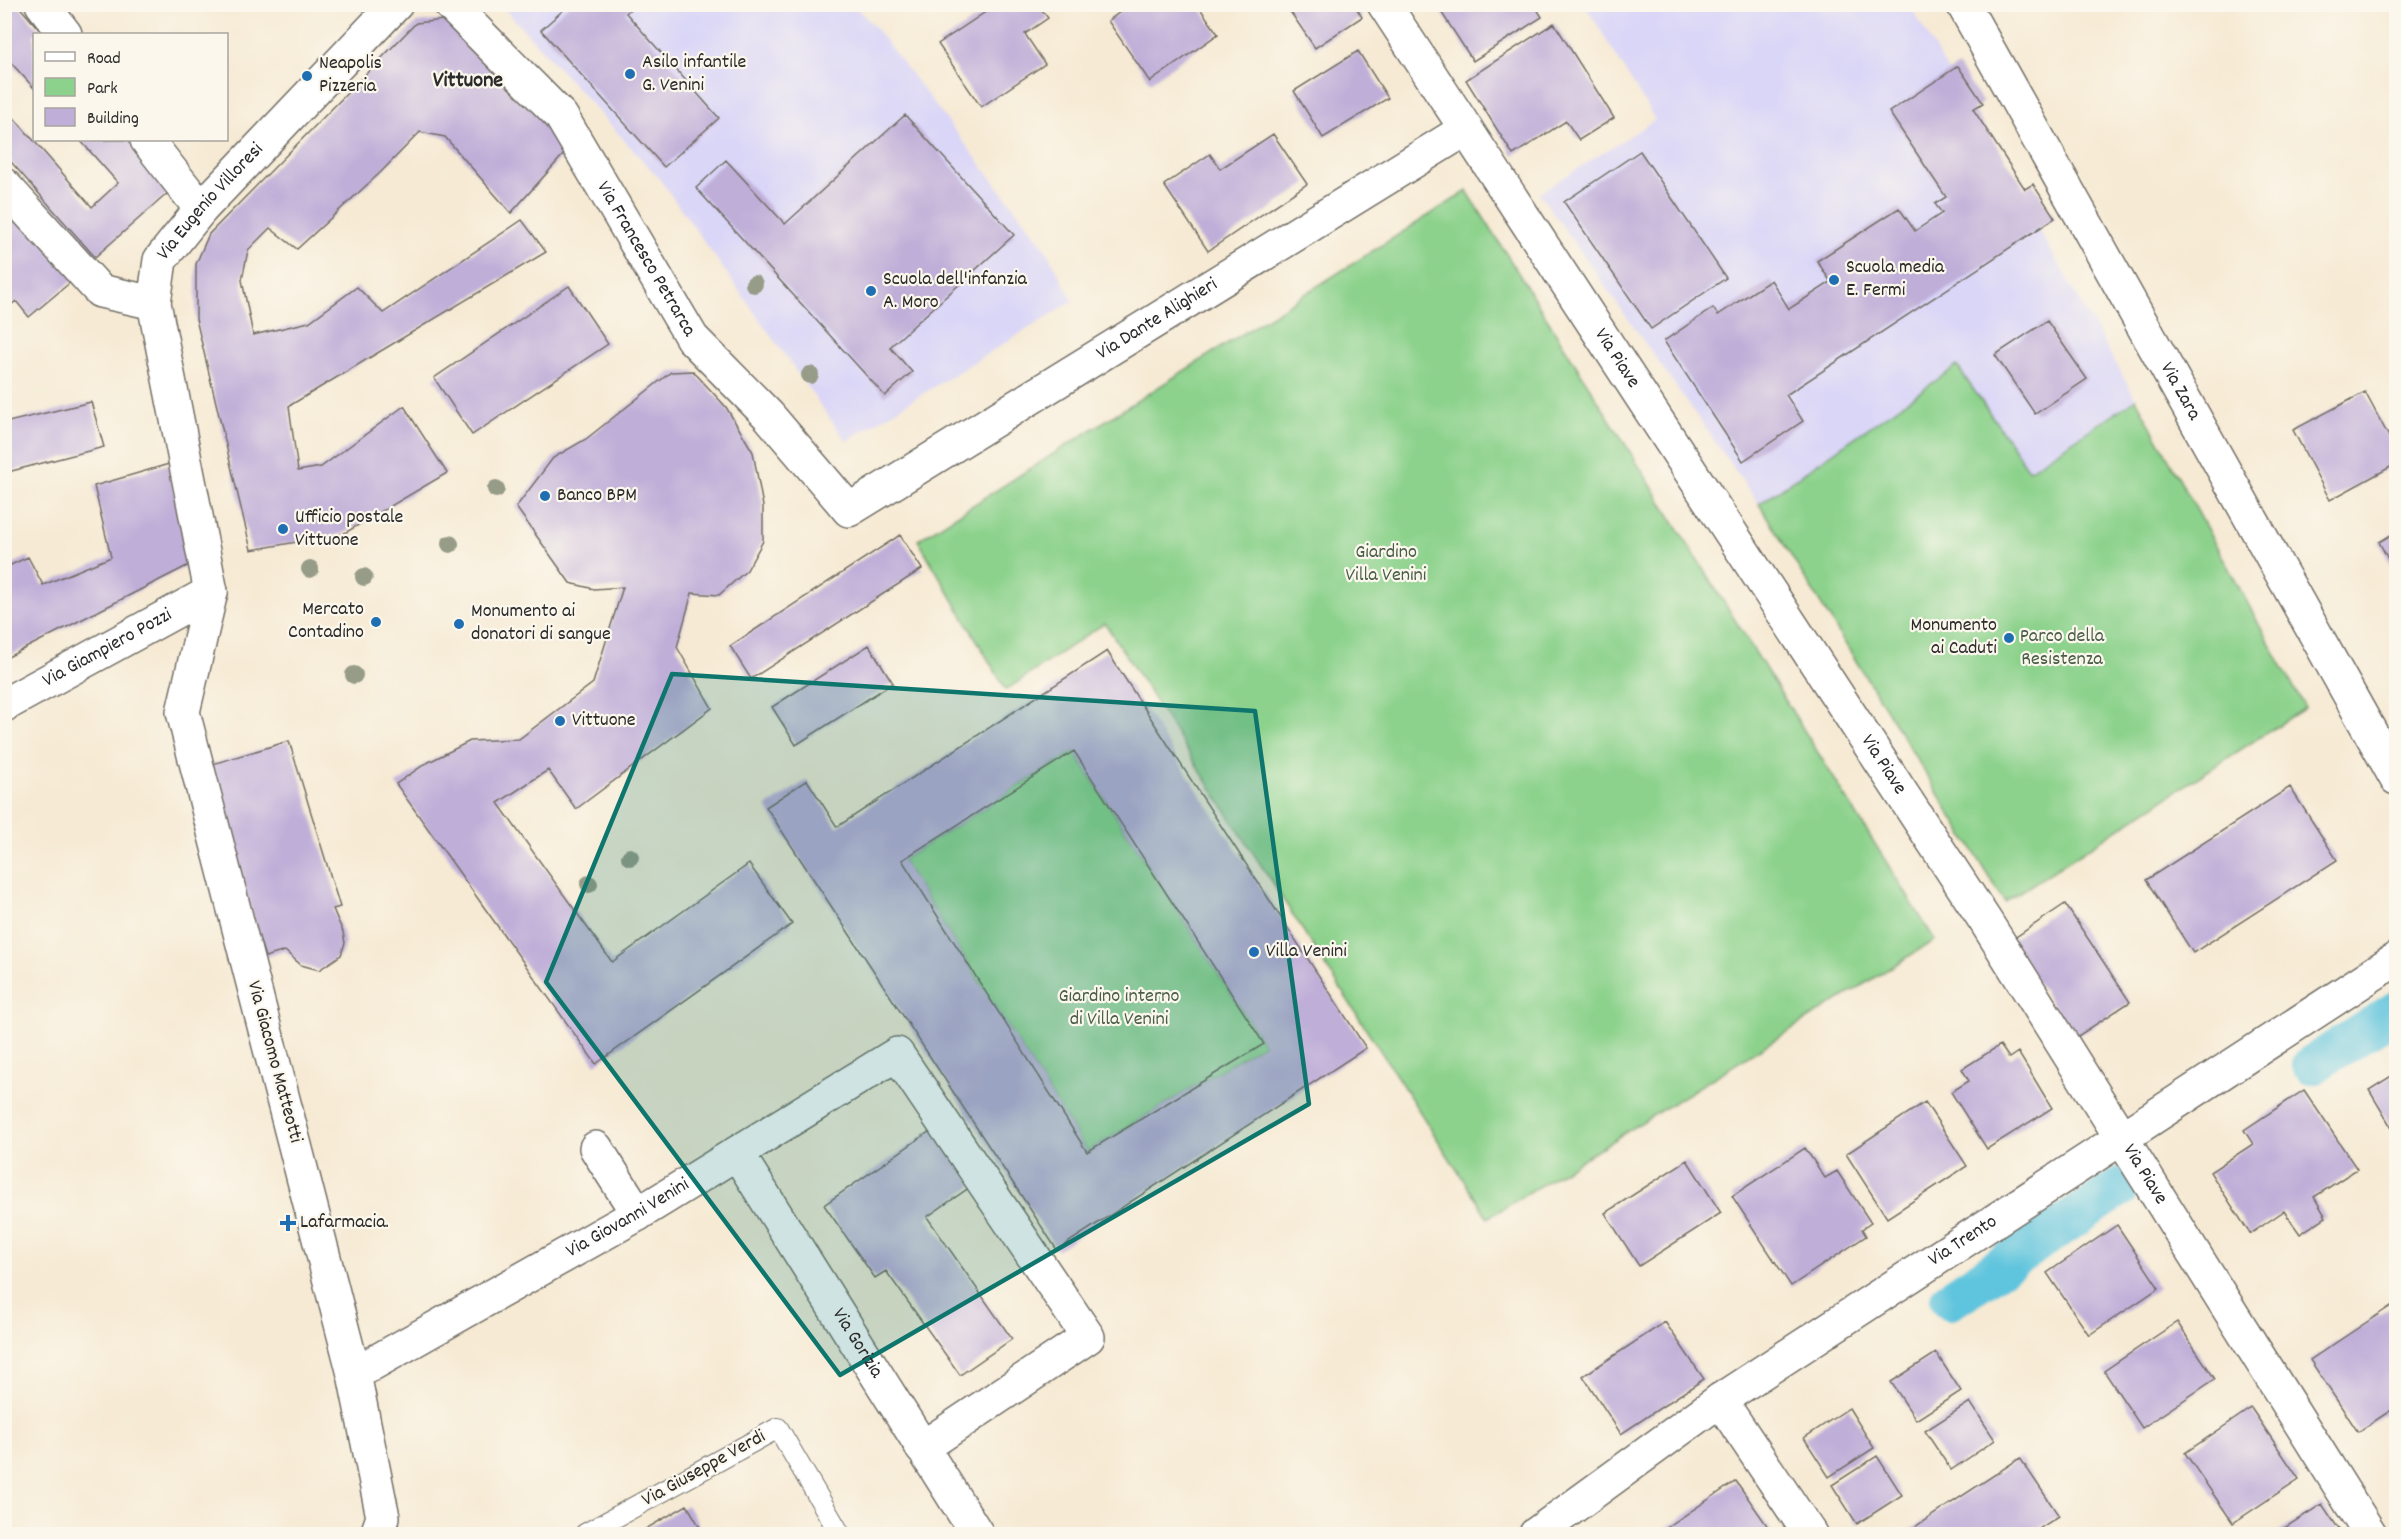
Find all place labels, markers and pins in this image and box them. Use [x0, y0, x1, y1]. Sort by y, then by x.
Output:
place label: Asilo infantile G. Venini [642, 49, 747, 100]
place label: Neapolis Pizzeria [319, 50, 382, 101]
marker: Asilo infantile G. Venini [623, 67, 637, 81]
marker: Neapolis Pizzeria [300, 69, 314, 83]
place label: Scuola media E. Fermi [1846, 254, 1945, 305]
place label: Scuola dell'infanzia A. Moro [883, 266, 1028, 317]
marker: Scuola media E. Fermi [1827, 273, 1841, 287]
marker: Scuola dell'infanzia A. Moro [864, 284, 878, 298]
place label: Banco BPM [557, 482, 637, 510]
marker: Banco BPM [538, 489, 552, 503]
place label: Ufficio postale Vittuone [295, 504, 404, 555]
marker: Ufficio postale Vittuone [276, 522, 290, 536]
place label: Mercato Contadino [288, 596, 364, 647]
place label: Monumento ai donatori di sangue [471, 598, 611, 649]
place label: Monumento ai Caduti [1910, 612, 1997, 663]
marker: Mercato Contadino [369, 615, 383, 629]
marker: Monumento ai donatori di sangue [452, 617, 466, 631]
marker: Monumento ai Caduti [2002, 631, 2016, 645]
place label: Vittuone [572, 707, 636, 735]
marker: Vittuone [553, 714, 567, 728]
place label: Villa Venini [1266, 938, 1347, 966]
marker: Villa Venini [1247, 945, 1261, 959]
place label: Lafarmacia. [300, 1209, 389, 1237]
marker: Lafarmacia. [281, 1216, 295, 1230]

